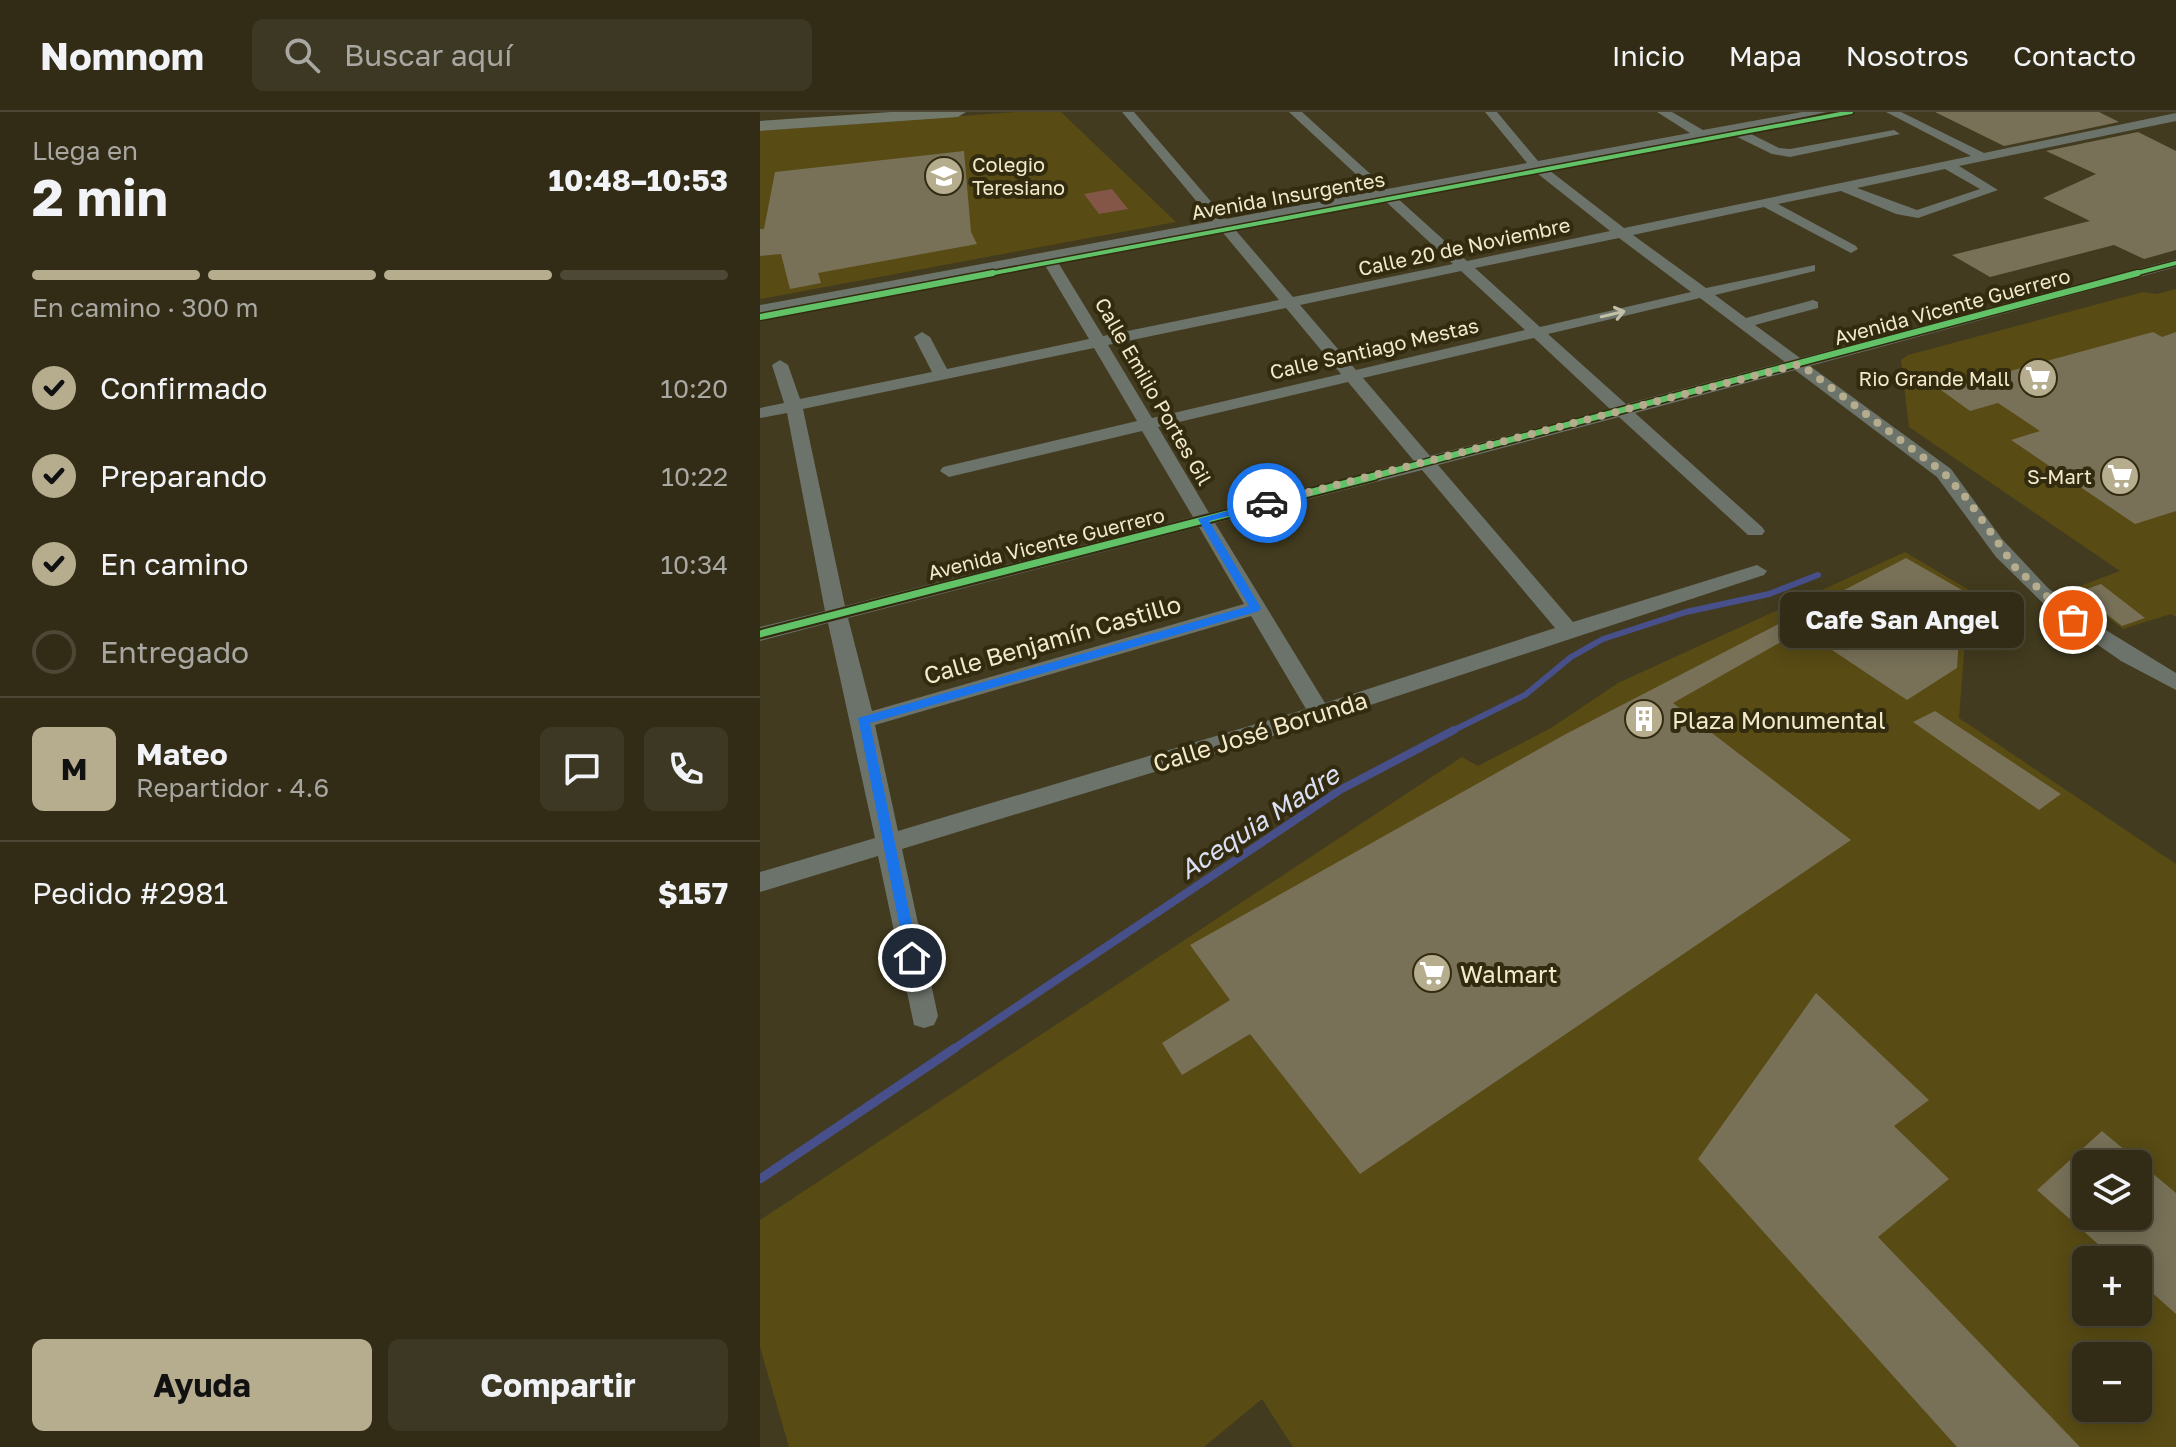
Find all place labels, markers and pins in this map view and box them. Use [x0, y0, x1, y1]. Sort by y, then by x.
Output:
place label: Colegio Teresiano [972, 152, 1065, 199]
school or university icon: Colegio Teresiano [923, 155, 965, 197]
supermarket icon: Rio Grande Mall [2017, 357, 2059, 399]
place label: Rio Grande Mall [1859, 366, 2010, 390]
supermarket icon: S-Mart [2099, 455, 2141, 497]
place label: S-Mart [2027, 464, 2092, 488]
pin [2039, 586, 2107, 654]
callout: Cafe San Angel [1781, 592, 2025, 648]
building icon: Plaza Monumental [1623, 698, 1665, 740]
place label: Plaza Monumental [1672, 705, 1886, 734]
pin [878, 924, 946, 992]
supermarket icon: Walmart [1411, 952, 1453, 994]
place label: Walmart [1460, 959, 1558, 988]

